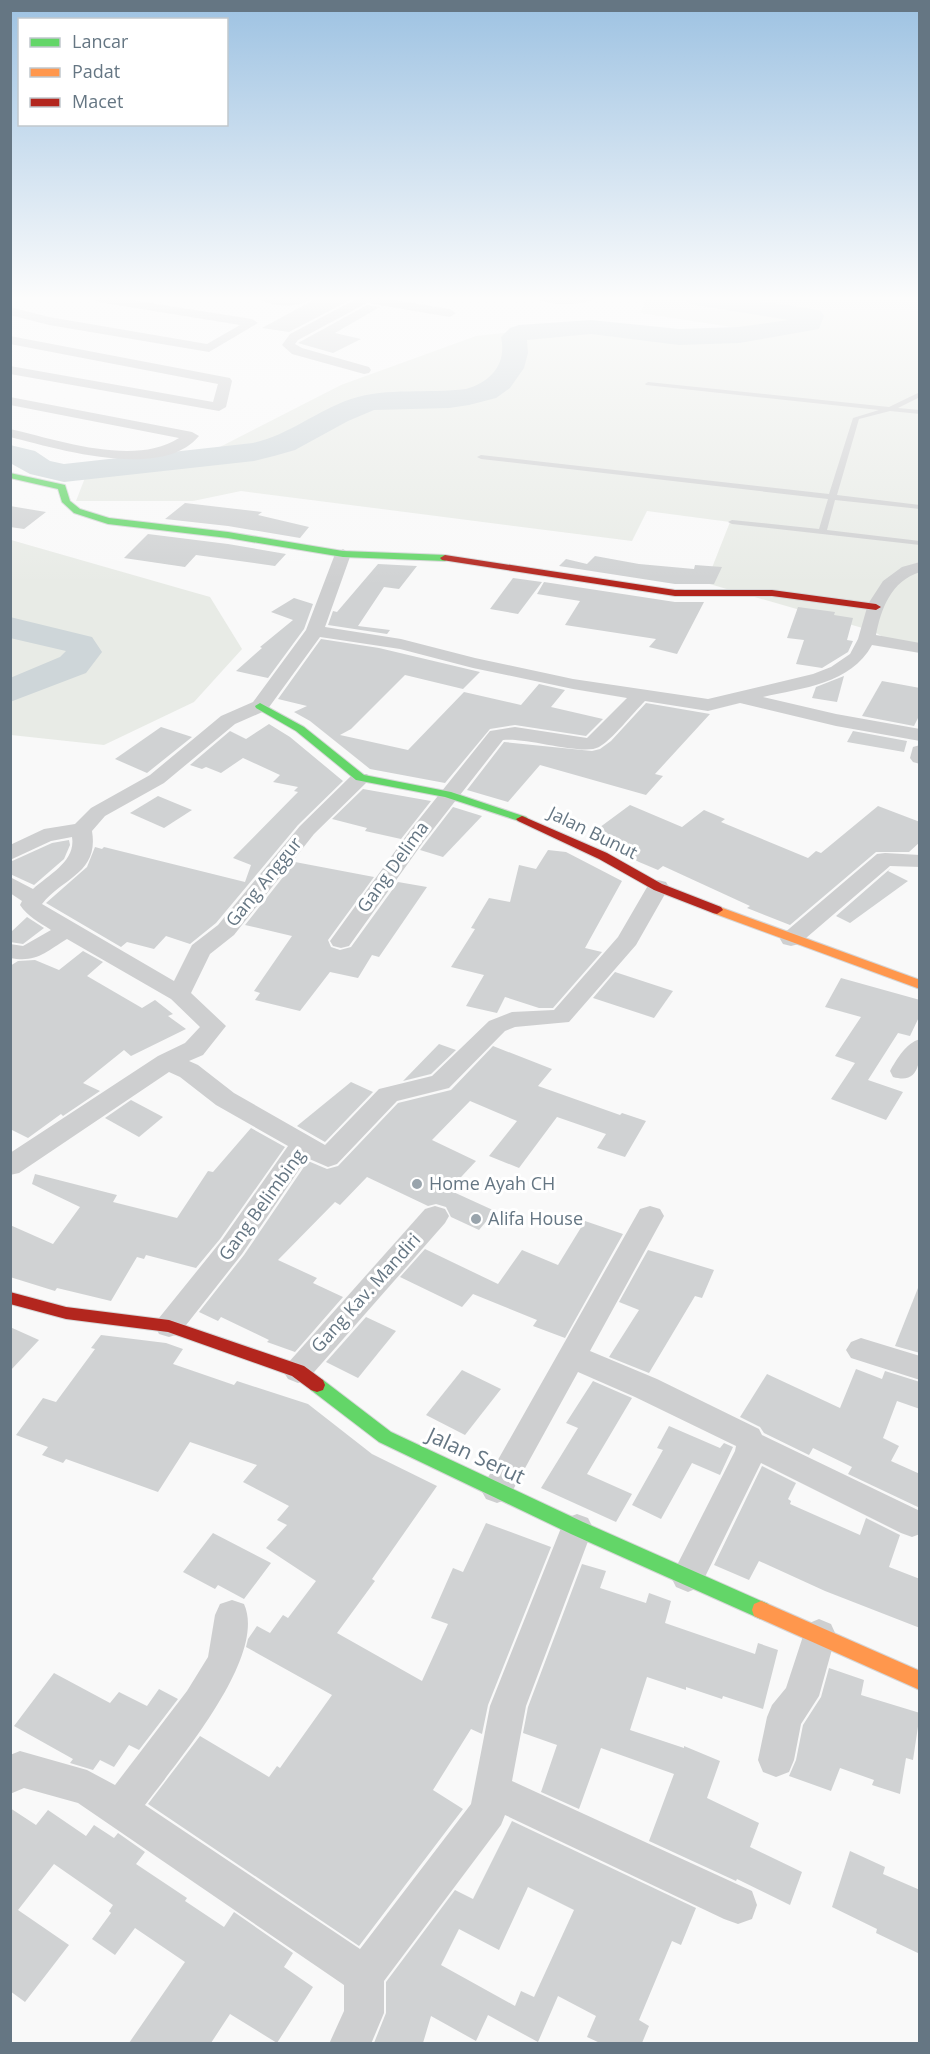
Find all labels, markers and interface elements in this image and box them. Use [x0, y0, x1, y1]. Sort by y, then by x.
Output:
legend [18, 18, 228, 126]
text: Lancar [72, 29, 129, 53]
text: Padat [72, 59, 120, 83]
text: Macet [72, 89, 123, 113]
street label: Jalan Bunut [543, 799, 642, 864]
street label: Gang Delima [351, 816, 433, 917]
street label: Gang Anggur [220, 831, 307, 931]
street label: Gang Belimbing [213, 1144, 310, 1265]
place label: Home Ayah CH [429, 1171, 555, 1195]
marker: Home Ayah CH [410, 1177, 424, 1191]
place label: Alifa House [488, 1206, 583, 1230]
marker: Alifa House [469, 1212, 483, 1226]
street label: Gang Kav. Mandiri [305, 1228, 425, 1357]
street label: Jalan Serut [421, 1419, 530, 1490]

